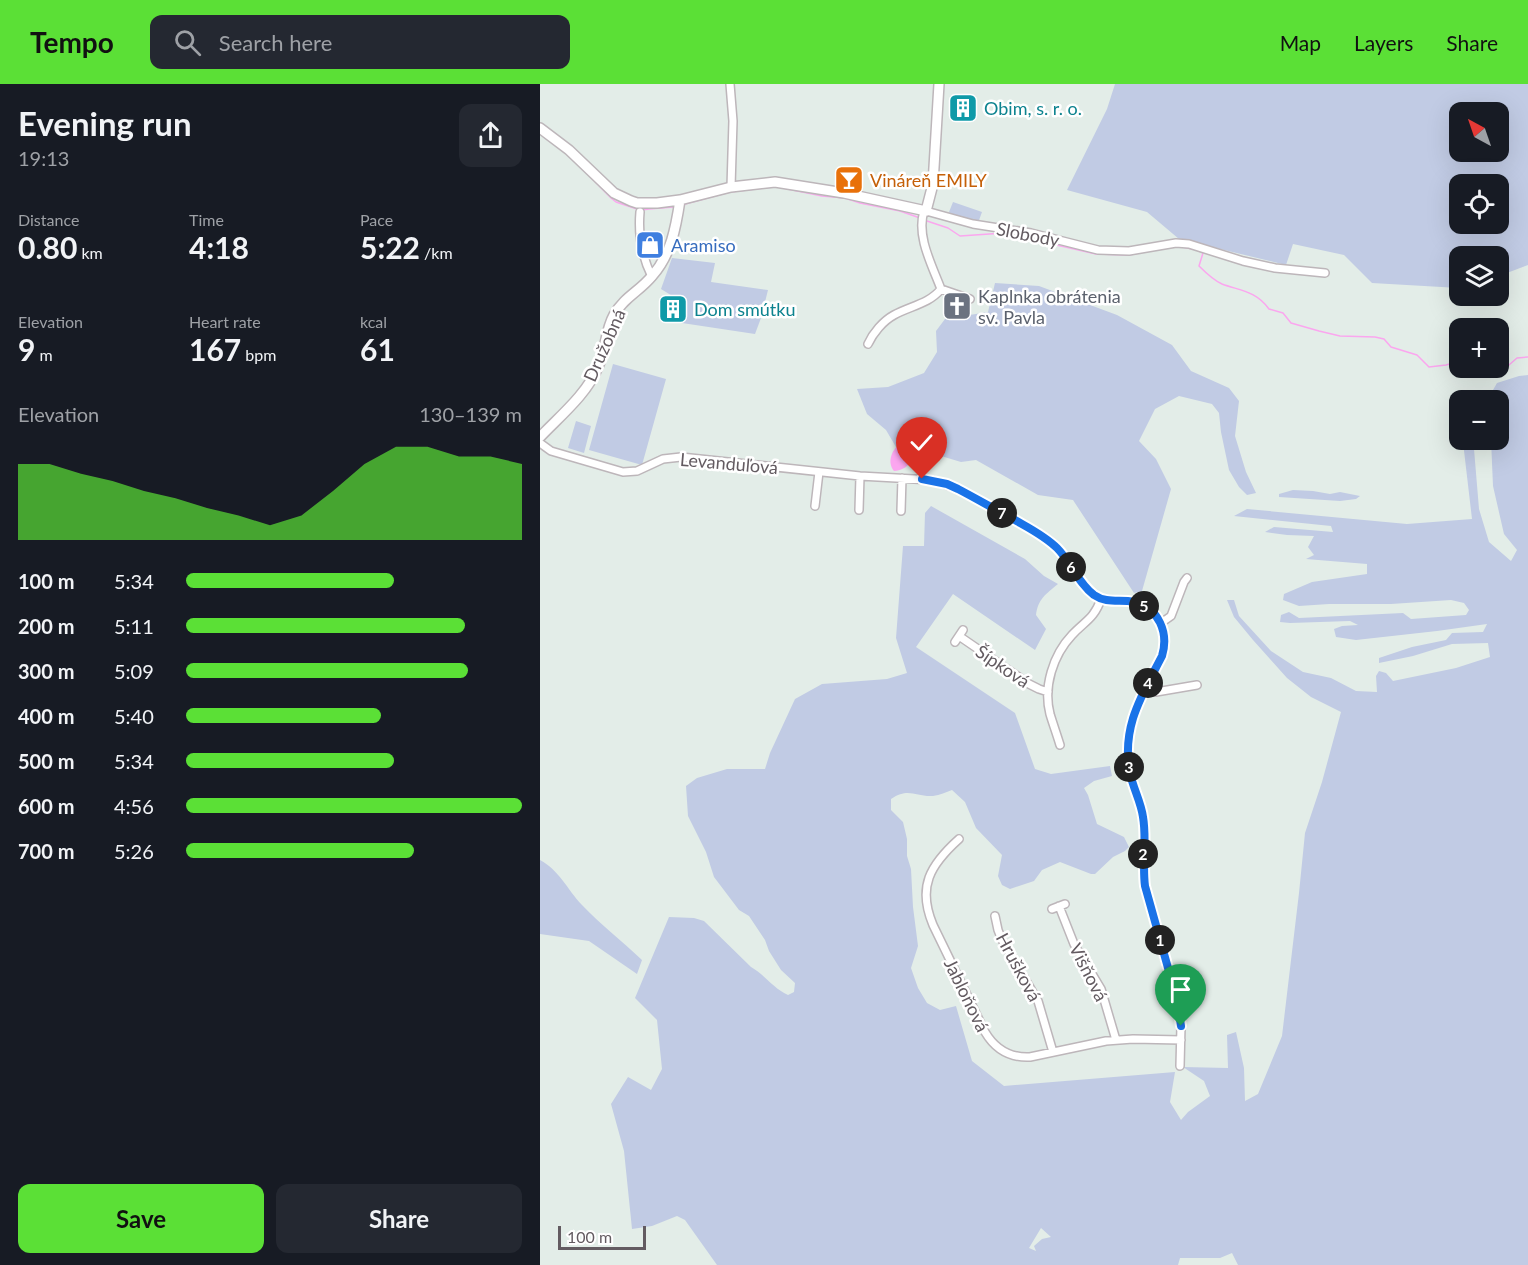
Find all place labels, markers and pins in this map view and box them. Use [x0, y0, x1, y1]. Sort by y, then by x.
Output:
building icon: Obim, s. r. o. [947, 92, 979, 124]
place label: Obim, s. r. o. [984, 97, 1082, 119]
bar icon: Vináreň EMILY [833, 164, 865, 196]
place label: Vináreň EMILY [870, 169, 988, 191]
shop icon: Aramiso [634, 229, 666, 261]
place label: Aramiso [671, 234, 736, 256]
place label: Kaplnka obrátenia sv. Pavla [978, 285, 1121, 328]
church icon: Kaplnka obrátenia sv. Pavla [941, 290, 973, 322]
building icon: Dom smútku [657, 293, 689, 325]
place label: Dom smútku [694, 298, 795, 320]
pin [896, 417, 947, 479]
pin: 7 [987, 498, 1017, 528]
pin: 6 [1056, 552, 1086, 582]
pin: 5 [1129, 591, 1159, 621]
pin: 4 [1133, 668, 1163, 698]
pin: 3 [1114, 752, 1144, 782]
pin: 2 [1128, 839, 1158, 869]
pin: 1 [1145, 925, 1175, 955]
pin [1155, 964, 1206, 1026]

